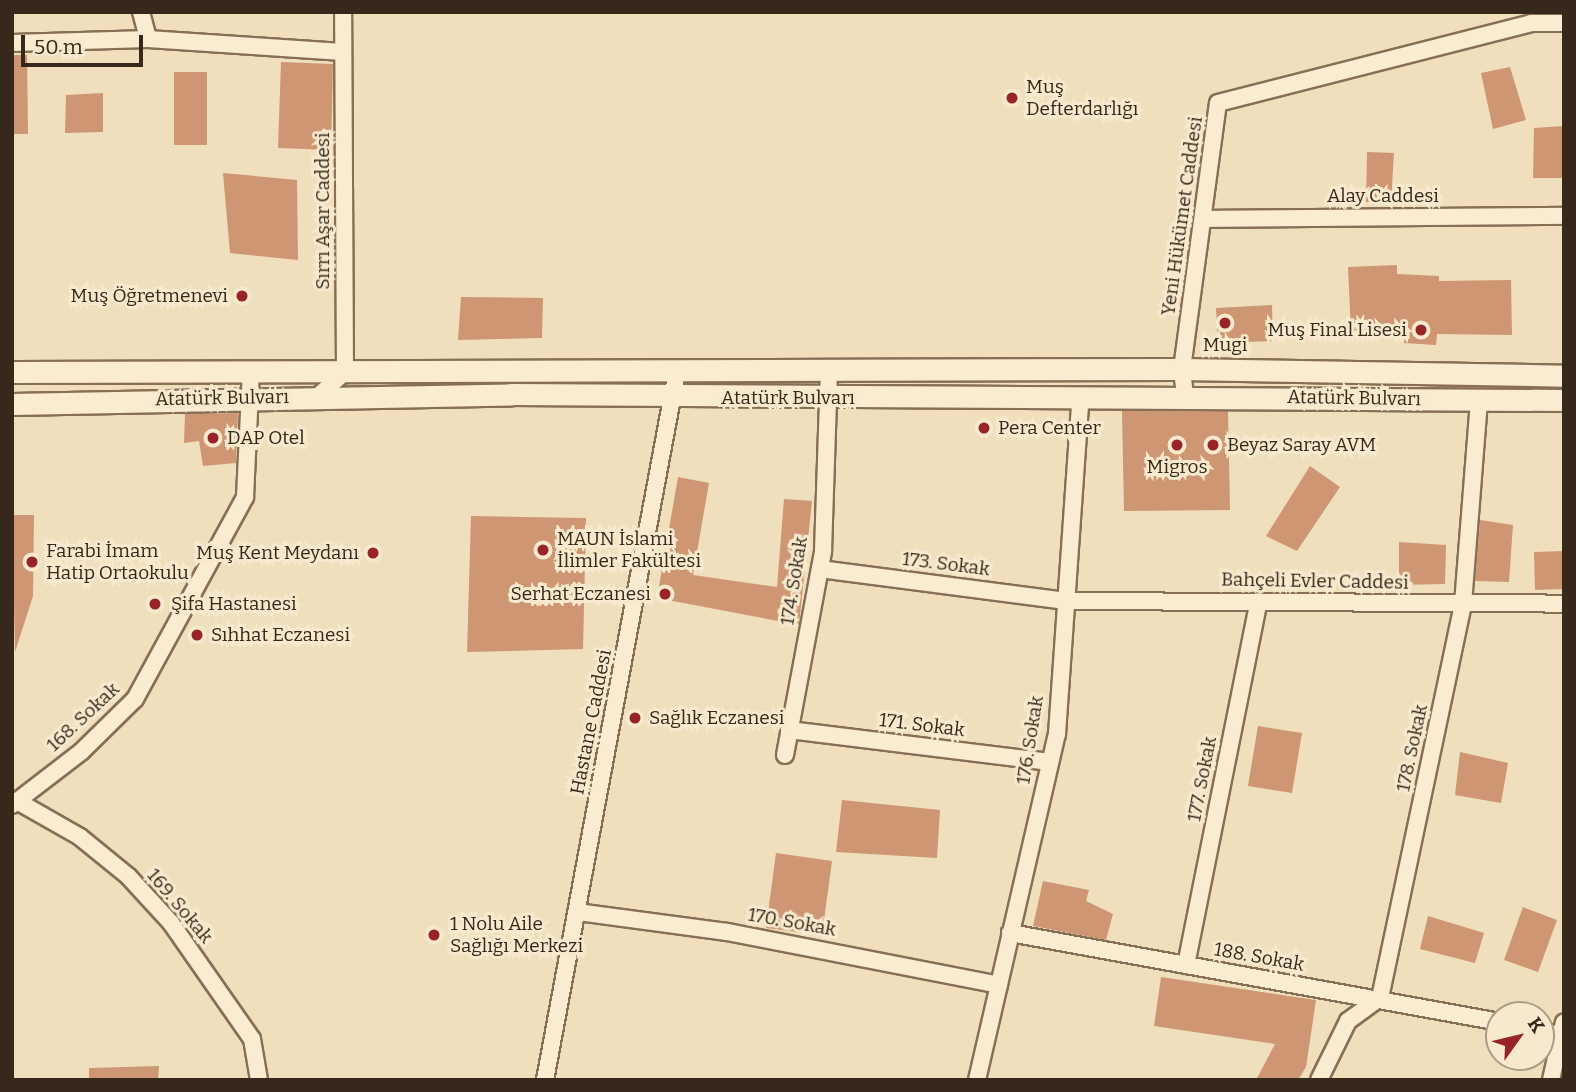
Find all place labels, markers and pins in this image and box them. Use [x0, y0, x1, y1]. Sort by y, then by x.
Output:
place label: Muş Defterdarlığı [1026, 76, 1138, 120]
marker: Muş Defterdarlığı [1004, 90, 1020, 106]
place label: Muş Öğretmenevi [71, 285, 228, 307]
marker: Muş Öğretmenevi [234, 288, 250, 304]
marker: Mugi [1217, 315, 1233, 331]
place label: Muş Final Lisesi [1267, 319, 1407, 341]
marker: Muş Final Lisesi [1413, 322, 1429, 338]
place label: Mugi [1203, 334, 1247, 356]
place label: Pera Center [998, 417, 1101, 439]
marker: Pera Center [976, 420, 992, 436]
place label: DAP Otel [227, 427, 305, 449]
marker: DAP Otel [205, 430, 221, 446]
place label: Beyaz Saray AVM [1227, 434, 1376, 456]
marker: Migros [1169, 437, 1185, 453]
marker: Beyaz Saray AVM [1205, 437, 1221, 453]
place label: Migros [1147, 456, 1207, 478]
place label: MAUN İslami İlimler Fakültesi [557, 528, 701, 572]
place label: Farabi İmam Hatip Ortaokulu [46, 540, 189, 584]
place label: Muş Kent Meydanı [196, 542, 359, 564]
marker: MAUN İslami İlimler Fakültesi [535, 542, 551, 558]
marker: Muş Kent Meydanı [365, 545, 381, 561]
marker: Farabi İmam Hatip Ortaokulu [24, 554, 40, 570]
place label: Serhat Eczanesi [511, 583, 651, 605]
marker: Serhat Eczanesi [657, 586, 673, 602]
place label: Şifa Hastanesi [171, 593, 297, 615]
marker: Şifa Hastanesi [145, 594, 165, 614]
place label: Sıhhat Eczanesi [211, 624, 350, 646]
marker: Sıhhat Eczanesi [189, 627, 205, 643]
place label: Sağlık Eczanesi [649, 707, 784, 729]
marker: Sağlık Eczanesi [627, 710, 643, 726]
place label: 1 Nolu Aile Sağlığı Merkezi [450, 913, 583, 957]
marker: 1 Nolu Aile Sağlığı Merkezi [424, 925, 444, 945]

